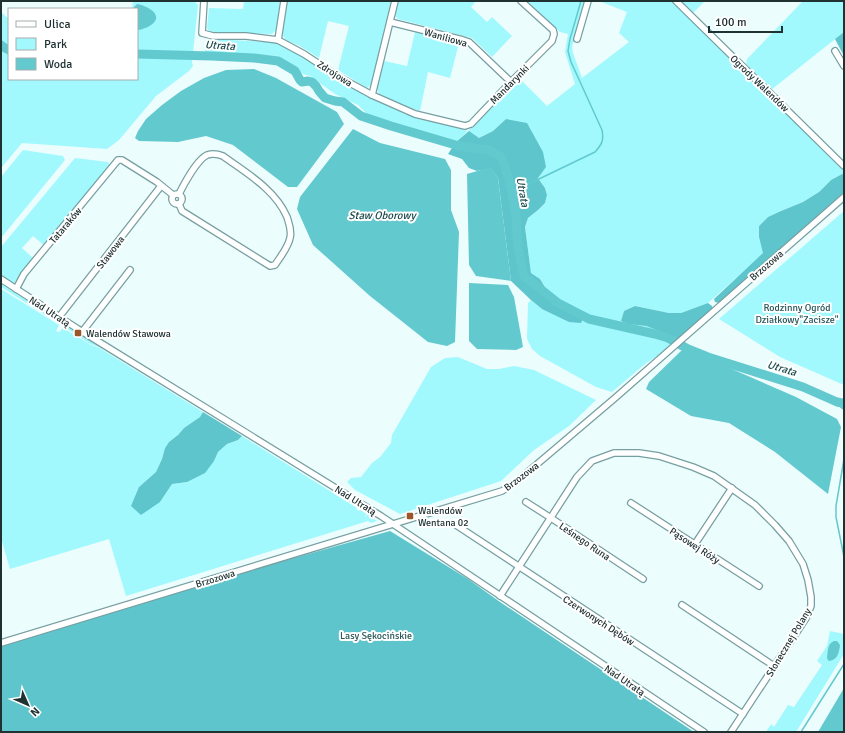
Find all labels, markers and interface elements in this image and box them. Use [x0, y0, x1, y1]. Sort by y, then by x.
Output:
legend [8, 8, 138, 80]
scale bar [709, 8, 782, 34]
text: 100 m [715, 15, 747, 30]
text: Ulica [44, 17, 71, 32]
street label: Waniliowa [423, 26, 469, 50]
text: Park [44, 37, 67, 52]
water label: Utrata [205, 38, 236, 53]
street label: Ogrody Walendów [727, 53, 792, 115]
text: Woda [44, 57, 72, 72]
street label: Zdrojowa [315, 58, 354, 89]
street label: Mandarynki [488, 63, 532, 107]
water label: Utrata [513, 176, 532, 208]
street label: Tataraków [47, 205, 85, 246]
water label: Staw Oborowy [348, 209, 417, 222]
street label: Stawowa [94, 234, 127, 271]
street label: Brzozowa [747, 248, 786, 284]
street label: Nad Utratą [27, 294, 72, 330]
park label: Rodzinny Ogród Działkowy"Zacisze" [755, 302, 839, 326]
marker: Walendów Stawowa [73, 328, 83, 338]
place label: Walendów Stawowa [86, 328, 171, 340]
water label: Utrata [766, 358, 799, 379]
street label: Brzozowa [502, 460, 541, 494]
street label: Nad Utratą [332, 483, 378, 518]
place label: Walendów Wentana 02 [418, 505, 469, 529]
marker: Walendów Wentana 02 [405, 511, 415, 521]
street label: Leśnego Runa [557, 520, 612, 563]
street label: Pąsowej Róży [667, 525, 722, 567]
street label: Brzozowa [194, 567, 236, 591]
street label: Czerwonych Dębów [560, 593, 637, 649]
street label: Słonecznej Polany [764, 606, 814, 679]
park label: Lasy Sękocińskie [340, 630, 412, 642]
street label: Nad Utratą [602, 663, 647, 699]
north arrow [8, 685, 48, 725]
text: N [27, 704, 42, 719]

